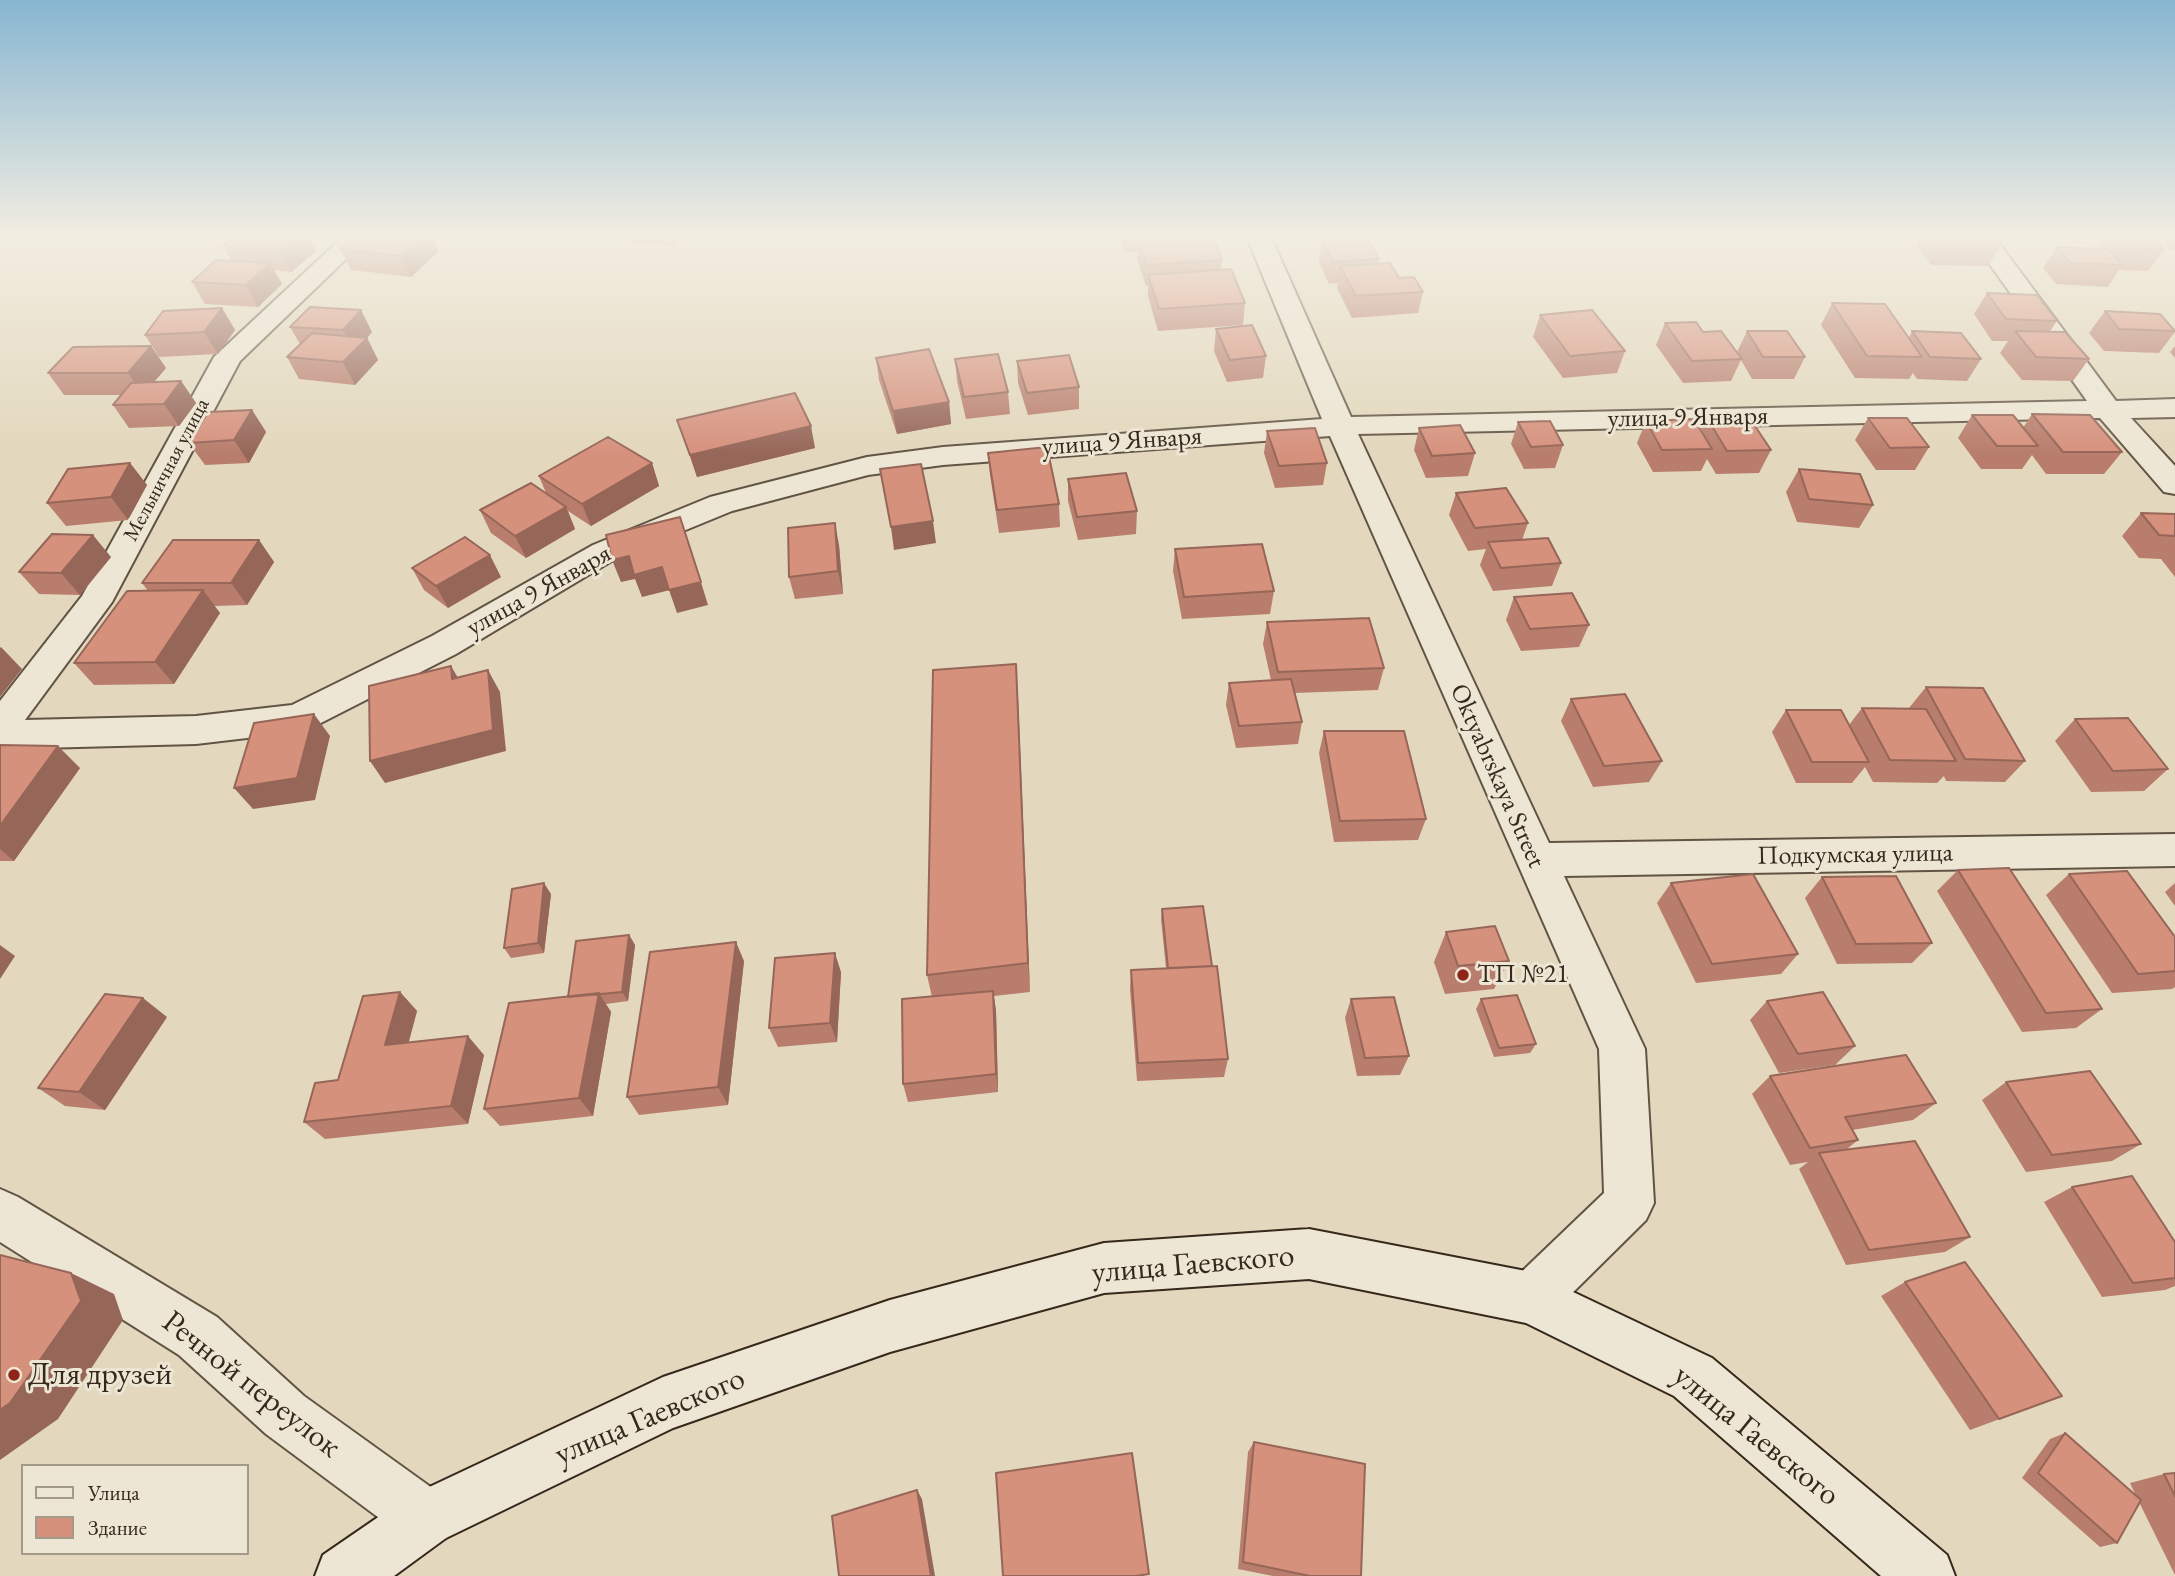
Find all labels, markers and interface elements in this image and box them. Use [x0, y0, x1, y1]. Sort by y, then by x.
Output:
street label: Мельничная улица [119, 394, 215, 546]
street label: улица 9 Января [1607, 401, 1769, 435]
street label: улица 9 Января [1041, 421, 1203, 463]
street label: улица 9 Января [461, 538, 617, 644]
street label: Oktyabrskaya Street [1442, 679, 1552, 873]
street label: Подкумская улица [1757, 838, 1953, 872]
place label: ТП №21 [1477, 959, 1569, 991]
marker: ТП №21 [1455, 967, 1471, 983]
street label: улица Гаевского [1090, 1237, 1296, 1293]
street label: Речной переулок [154, 1303, 348, 1467]
place label: Для друзей [28, 1356, 172, 1394]
street label: улица Гаевского [1665, 1357, 1847, 1515]
street label: улица Гаевского [549, 1360, 751, 1474]
marker: Для друзей [6, 1367, 22, 1383]
legend [21, 1464, 248, 1555]
text: Улица [88, 1479, 140, 1506]
text: Здание [88, 1514, 147, 1541]

